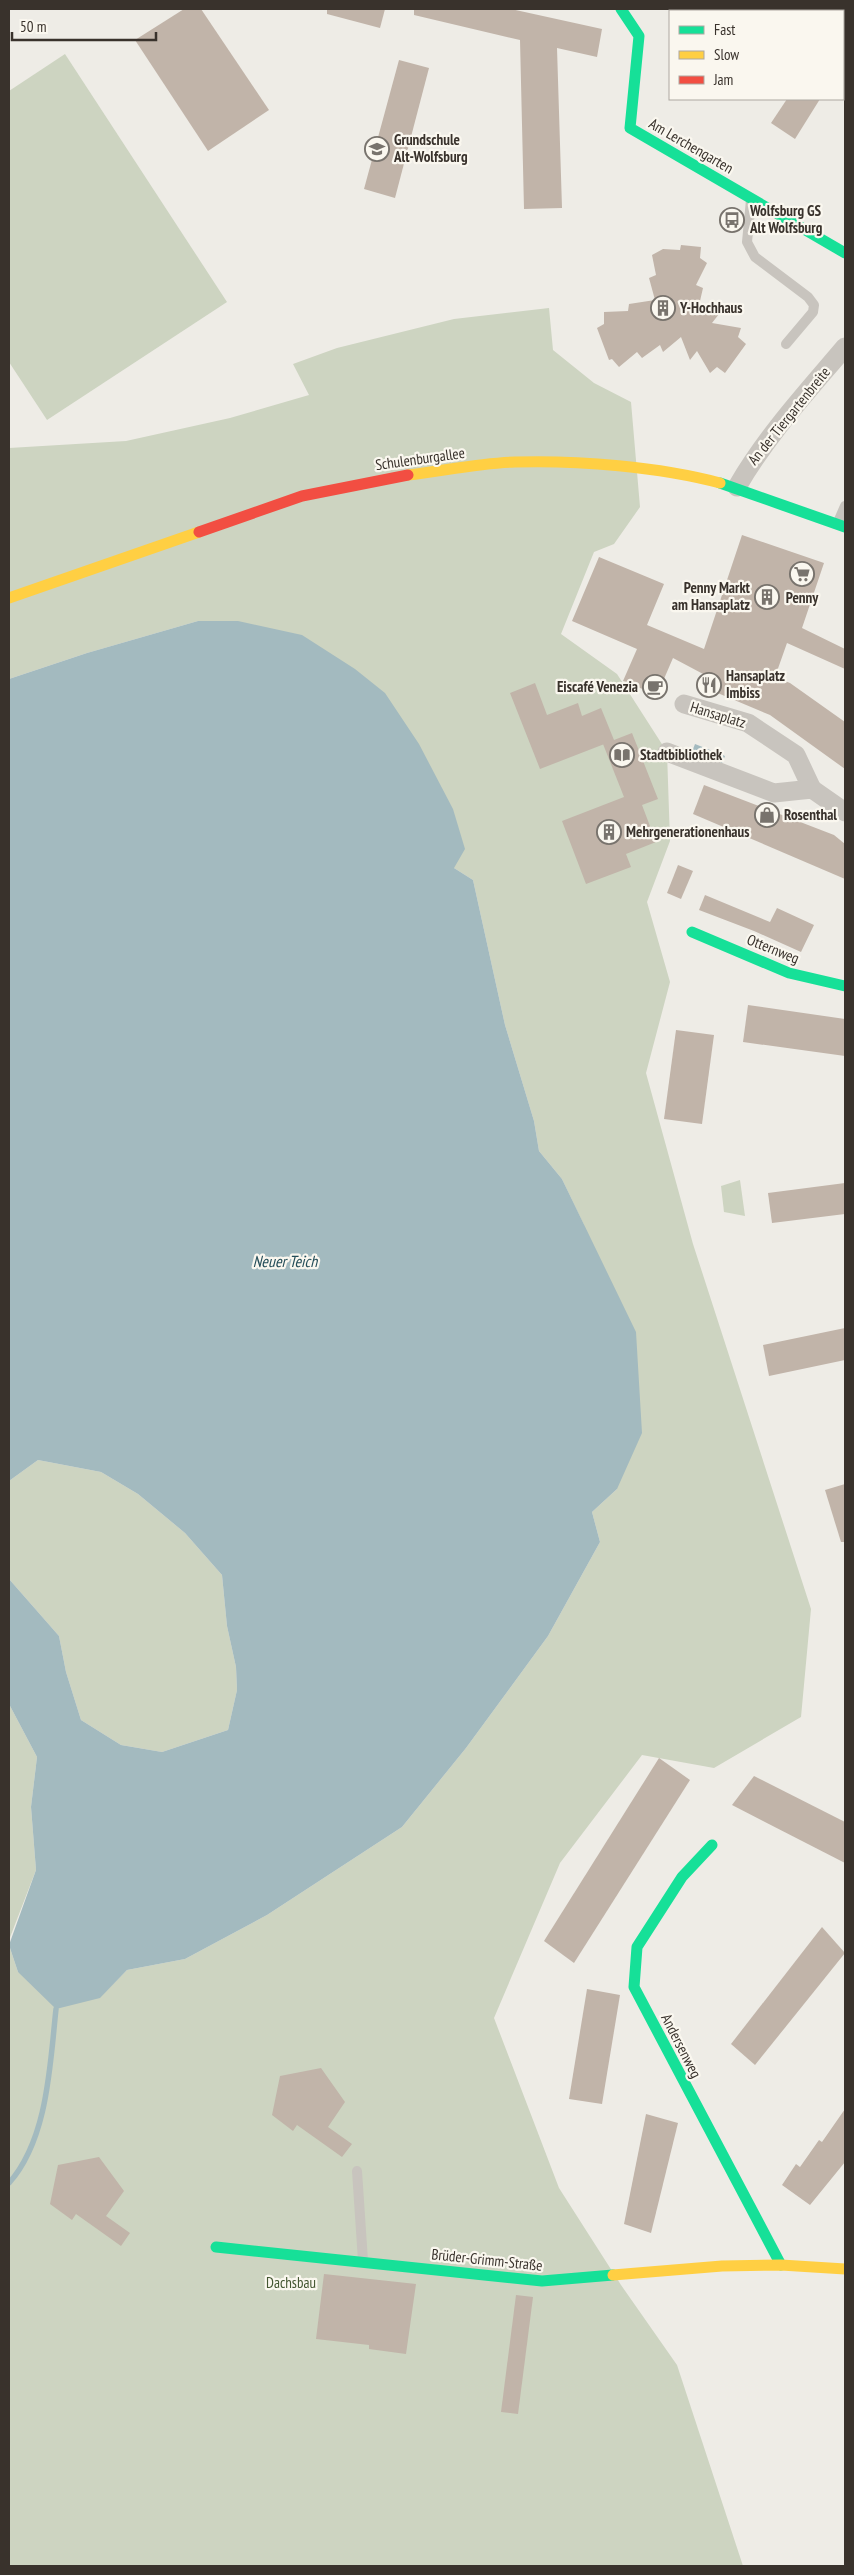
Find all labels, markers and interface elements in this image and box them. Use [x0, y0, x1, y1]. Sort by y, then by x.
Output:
scale bar [12, 10, 156, 42]
legend [669, 10, 844, 100]
text: 50 m [20, 17, 46, 36]
text: Fast [714, 20, 735, 39]
text: Slow [714, 45, 739, 64]
text: Jam [713, 70, 733, 89]
street label: Am Lerchengarten [646, 114, 737, 177]
place label: Grundschule Alt-Wolfsburg [393, 130, 468, 166]
school or university icon: Grundschule Alt-Wolfsburg [364, 136, 390, 162]
place label: Wolfsburg GS Alt Wolfsburg [749, 201, 823, 237]
bus stop icon: Wolfsburg GS Alt Wolfsburg [719, 207, 745, 233]
building icon: Y-Hochhaus [650, 295, 676, 321]
place label: Y-Hochhaus [679, 298, 743, 317]
street label: An der Tiergartenbreite [743, 363, 834, 469]
street label: Schulenburgallee [374, 443, 466, 474]
supermarket icon: Penny [789, 561, 815, 587]
place label: Penny Markt am Hansaplatz [672, 578, 751, 614]
building icon: Penny Markt am Hansaplatz [754, 584, 780, 610]
place label: Penny [786, 588, 819, 607]
place label: Hansaplatz Imbiss [726, 666, 785, 702]
restaurant icon: Hansaplatz Imbiss [696, 672, 722, 698]
cafe icon: Eiscafé Venezia [642, 674, 668, 700]
place label: Eiscafé Venezia [557, 677, 638, 696]
street label: Hansaplatz [688, 697, 748, 732]
library icon: Stadtbibliothek [609, 742, 635, 768]
place label: Stadtbibliothek [640, 745, 723, 764]
shop icon: Rosenthal [754, 802, 780, 828]
place label: Rosenthal [784, 805, 837, 824]
building icon: Mehrgenerationenhaus [596, 819, 622, 845]
place label: Mehrgenerationenhaus [626, 822, 750, 841]
street label: Otternweg [744, 930, 802, 968]
water label: Neuer Teich [253, 1251, 318, 1271]
street label: Andersenweg [657, 2010, 706, 2081]
street label: Brüder-Grimm-Straße [431, 2244, 544, 2275]
park label: Dachsbau [266, 2273, 316, 2292]

